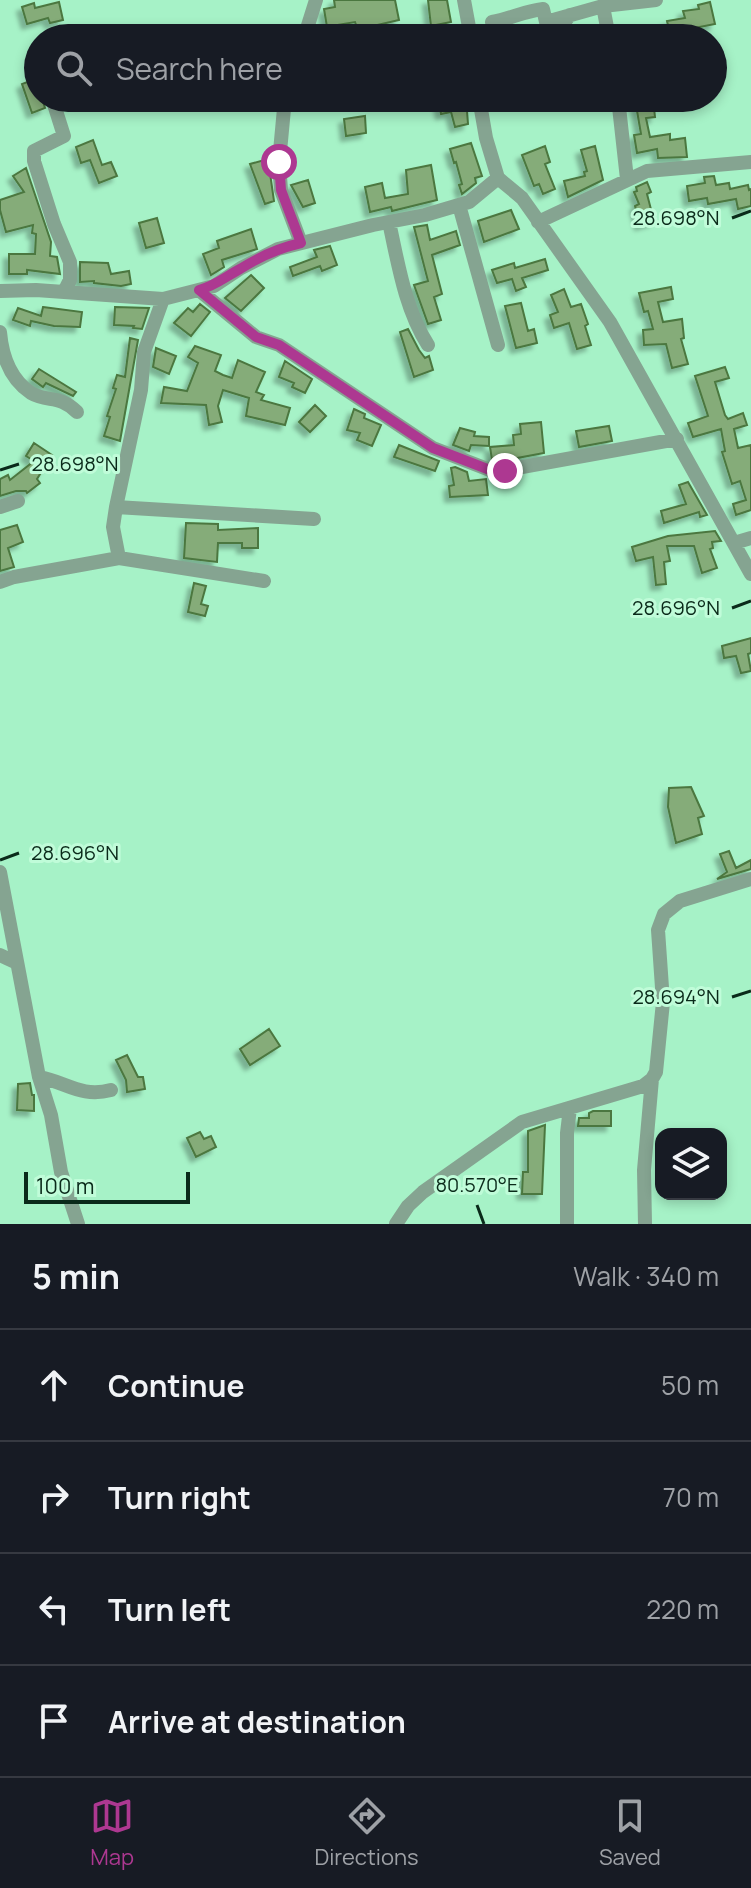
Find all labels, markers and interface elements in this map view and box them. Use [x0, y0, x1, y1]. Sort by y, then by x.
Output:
search box [24, 24, 727, 112]
icon: search [52, 46, 96, 90]
text: Search here [116, 48, 283, 89]
route start [261, 144, 297, 180]
text: 28.698°N [633, 204, 720, 231]
text: 28.698°N [32, 450, 119, 477]
route end [487, 453, 523, 489]
text: 28.696°N [632, 594, 720, 621]
text: 28.696°N [31, 839, 119, 866]
text: 28.694°N [632, 983, 720, 1010]
map controls [655, 1128, 727, 1200]
button: layers [655, 1128, 727, 1200]
scale bar [24, 1168, 190, 1204]
text: 100 m [36, 1171, 94, 1201]
text: 80.570°E [435, 1171, 519, 1198]
text: 5 min [32, 1253, 120, 1299]
text: Walk · 340 m [573, 1258, 719, 1294]
icon: ahead [32, 1363, 76, 1407]
text: Continue [108, 1365, 244, 1406]
text: 50 m [661, 1367, 719, 1403]
icon: right [32, 1475, 76, 1519]
text: Turn right [108, 1477, 251, 1518]
text: 70 m [663, 1479, 719, 1515]
icon: left [32, 1587, 76, 1631]
text: Turn left [108, 1589, 231, 1630]
text: 220 m [646, 1591, 719, 1627]
icon: arrive [32, 1699, 76, 1743]
text: Arrive at destination [108, 1701, 406, 1742]
tab: Map [90, 1794, 134, 1872]
tab: Directions [314, 1794, 419, 1872]
tab: Saved [599, 1794, 661, 1872]

